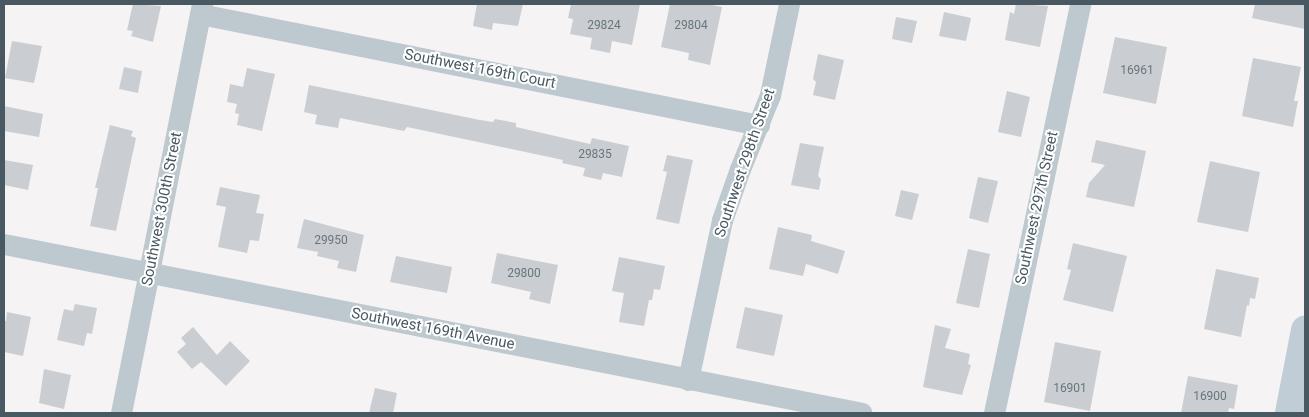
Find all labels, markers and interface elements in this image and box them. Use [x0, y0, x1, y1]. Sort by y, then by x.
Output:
house number: 29824 [587, 19, 621, 33]
house number: 29804 [674, 19, 708, 33]
street label: Southwest 169th Court [403, 46, 557, 92]
house number: 16961 [1120, 64, 1154, 78]
street label: Southwest 298th Street [711, 86, 779, 240]
street label: Southwest 297th Street [1012, 130, 1062, 286]
street label: Southwest 300th Street [138, 131, 186, 287]
house number: 29835 [578, 148, 612, 162]
house number: 29950 [314, 234, 348, 248]
house number: 29800 [507, 267, 541, 281]
street label: Southwest 169th Avenue [350, 304, 516, 354]
house number: 16901 [1053, 382, 1087, 396]
house number: 16900 [1193, 390, 1227, 404]

